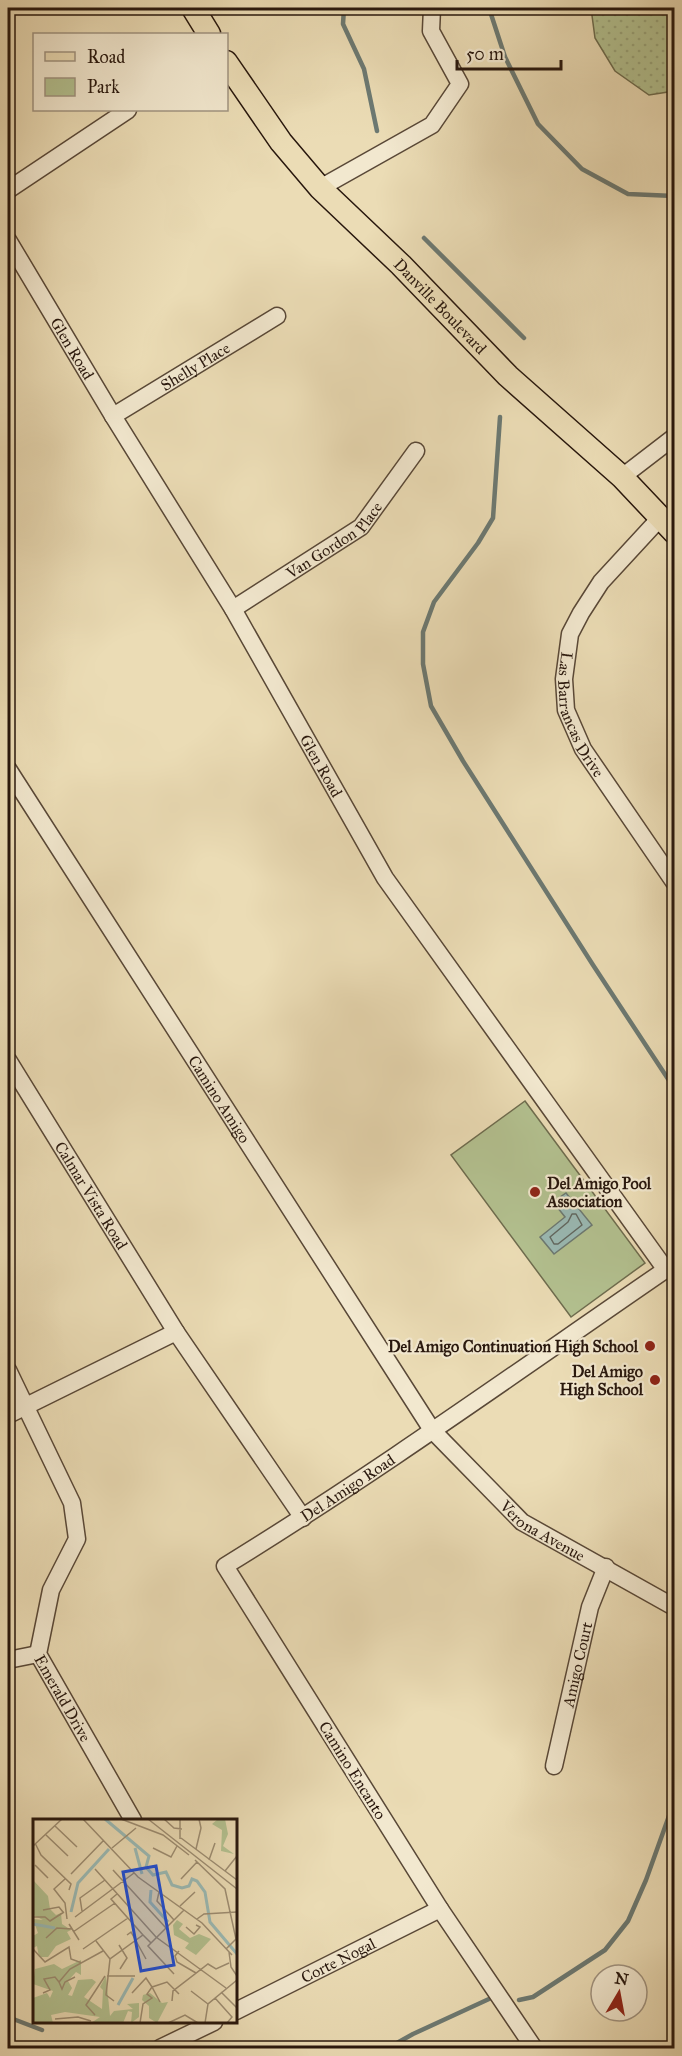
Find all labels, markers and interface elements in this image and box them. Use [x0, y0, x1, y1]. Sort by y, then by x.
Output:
legend [33, 33, 228, 111]
scale bar [457, 33, 560, 71]
text: 50 m [466, 43, 504, 65]
text: Road [87, 46, 125, 68]
text: Park [87, 76, 120, 98]
street label: Danville Boulevard [390, 255, 490, 358]
street label: Glen Road [46, 314, 98, 383]
street label: Shelly Place [157, 338, 234, 395]
street label: Van Gordon Place [282, 498, 386, 583]
street label: Las Barrancas Drive [554, 651, 608, 781]
street label: Glen Road [296, 731, 346, 800]
street label: Camino Amigo [184, 1052, 254, 1146]
street label: Calmar Vista Road [51, 1138, 132, 1253]
place label: Del Amigo Pool Association [546, 1174, 652, 1211]
marker: Del Amigo Pool Association [528, 1185, 542, 1199]
place label: Del Amigo Continuation High School [388, 1337, 639, 1357]
marker: Del Amigo Continuation High School [643, 1339, 657, 1353]
place label: Del Amigo High School [560, 1362, 644, 1400]
marker: Del Amigo High School [648, 1373, 662, 1387]
street label: Del Amigo Road [297, 1450, 398, 1526]
street label: Verona Avenue [495, 1496, 589, 1565]
street label: Amigo Court [558, 1620, 596, 1710]
street label: Emerald Drive [30, 1651, 95, 1745]
street label: Camino Encanto [315, 1718, 390, 1823]
inset map [33, 1819, 237, 2023]
street label: Corte Nogal [298, 1934, 379, 1987]
north arrow [589, 1963, 649, 2023]
text: N [613, 1968, 630, 1989]

